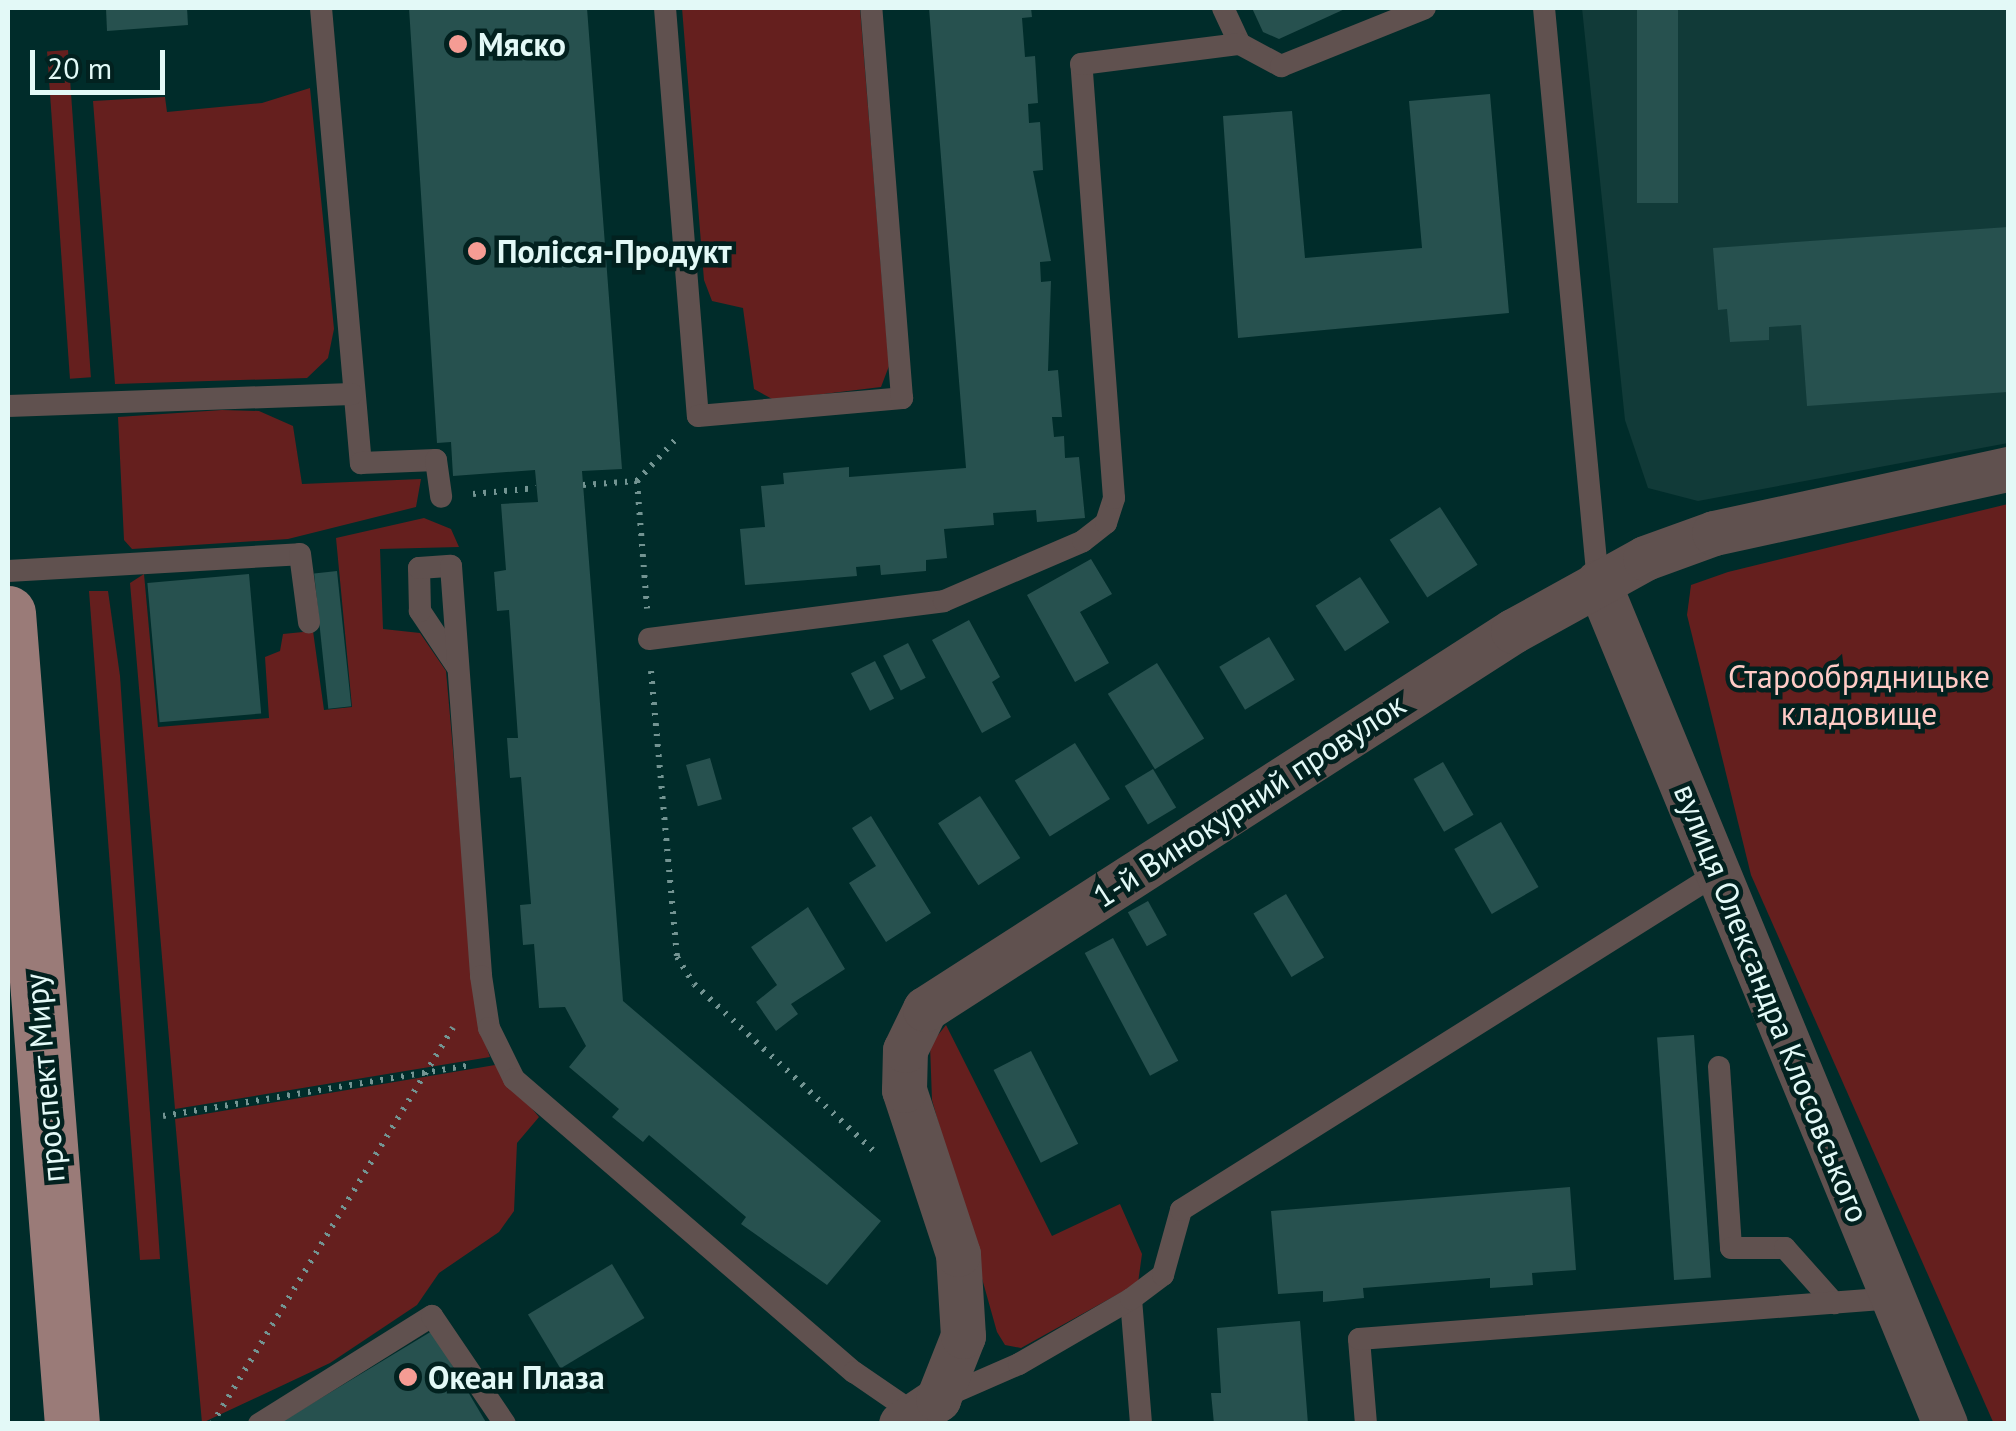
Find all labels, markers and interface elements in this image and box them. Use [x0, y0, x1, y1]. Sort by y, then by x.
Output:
place label: Мяско [478, 25, 566, 63]
scale bar [35, 30, 170, 92]
marker: Мяско [447, 33, 469, 55]
text: 20 m [47, 48, 112, 87]
place label: Полісся-Продукт [497, 232, 732, 270]
marker: Полісся-Продукт [466, 240, 488, 262]
park label: Старообрядницьке кладовище [1728, 658, 1990, 733]
street label: 1-й Винокурний провулок [1086, 685, 1412, 915]
street label: вулиця Олександра Клосовського [1666, 778, 1878, 1228]
street label: проспект Миру [16, 971, 72, 1185]
place label: Океан Плаза [428, 1358, 605, 1396]
marker: Океан Плаза [397, 1366, 419, 1388]

